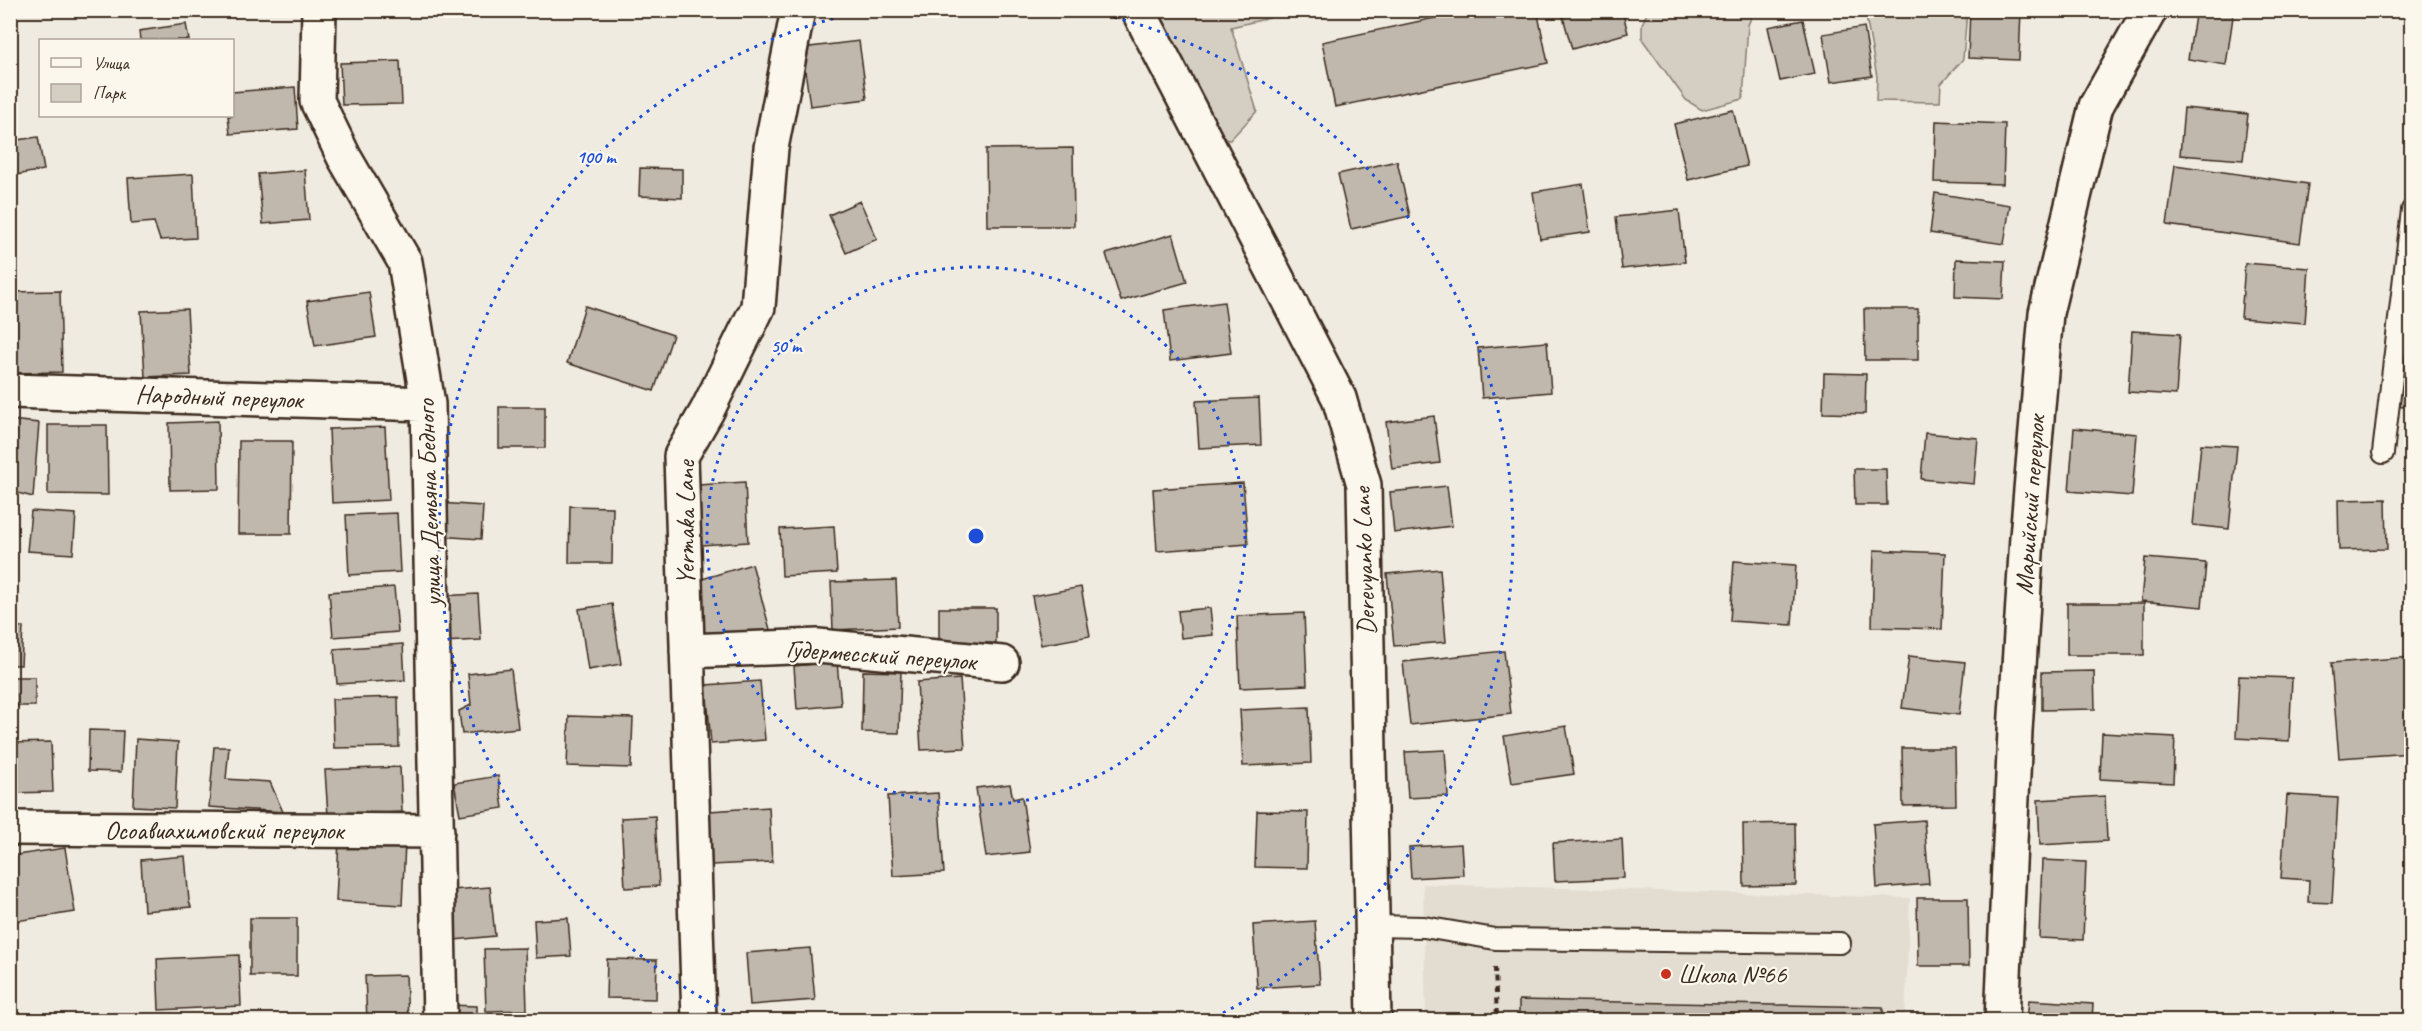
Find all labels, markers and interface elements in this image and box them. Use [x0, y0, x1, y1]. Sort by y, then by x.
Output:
legend [39, 39, 234, 117]
text: Улица [93, 52, 130, 74]
text: Парк [93, 82, 127, 104]
text: 100 m [577, 146, 617, 168]
text: 50 m [771, 335, 803, 357]
street label: Народный переулок [135, 378, 305, 416]
street label: улица Демьяна Бедного [409, 397, 449, 609]
street label: Марийский переулок [2007, 412, 2053, 596]
street label: Yermaka Lane [669, 459, 702, 585]
street label: Derevyanko Lane [1345, 485, 1383, 636]
centre of rings [966, 526, 986, 546]
street label: Гудермесский переулок [785, 632, 980, 678]
street label: Осоавиахимовский переулок [105, 814, 346, 847]
place label: Школа №66 [1678, 958, 1788, 991]
marker: Школа №66 [1659, 967, 1673, 981]

